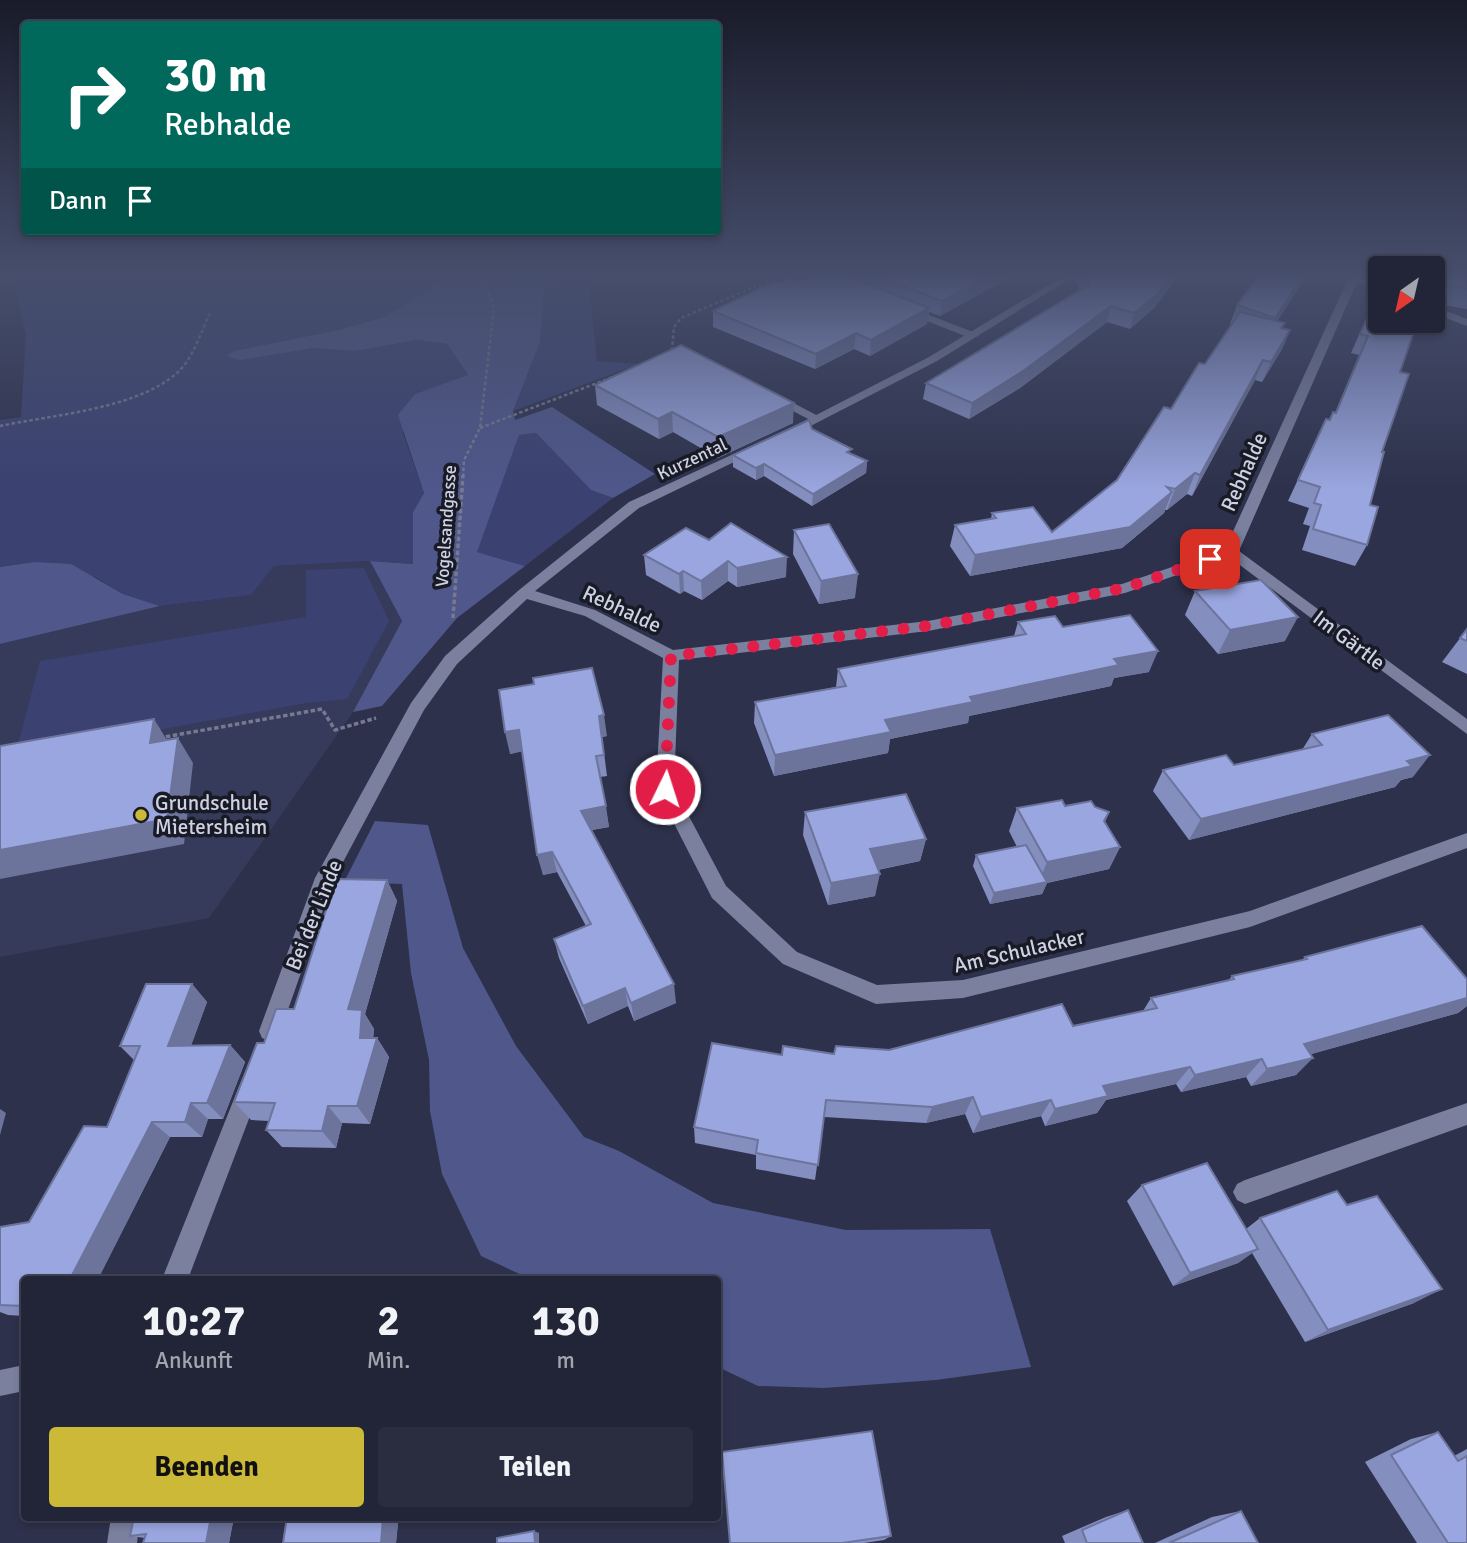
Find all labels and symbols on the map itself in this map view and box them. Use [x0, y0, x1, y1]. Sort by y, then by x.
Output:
north arrow [1368, 256, 1446, 332]
street label: Rebhalde [1215, 428, 1273, 516]
street label: Kurzental [654, 433, 730, 485]
street label: Vogelsandgasse [431, 464, 461, 588]
pin [1180, 529, 1240, 589]
street label: Rebhalde [579, 580, 665, 638]
street label: Im Gärtle [1308, 604, 1390, 676]
position arrow [628, 752, 702, 826]
place label: Grundschule Mietersheim [155, 790, 269, 840]
marker: Grundschule Mietersheim [133, 807, 149, 823]
street label: Bei der Linde [280, 856, 348, 974]
street label: Am Schulacker [951, 923, 1087, 979]

